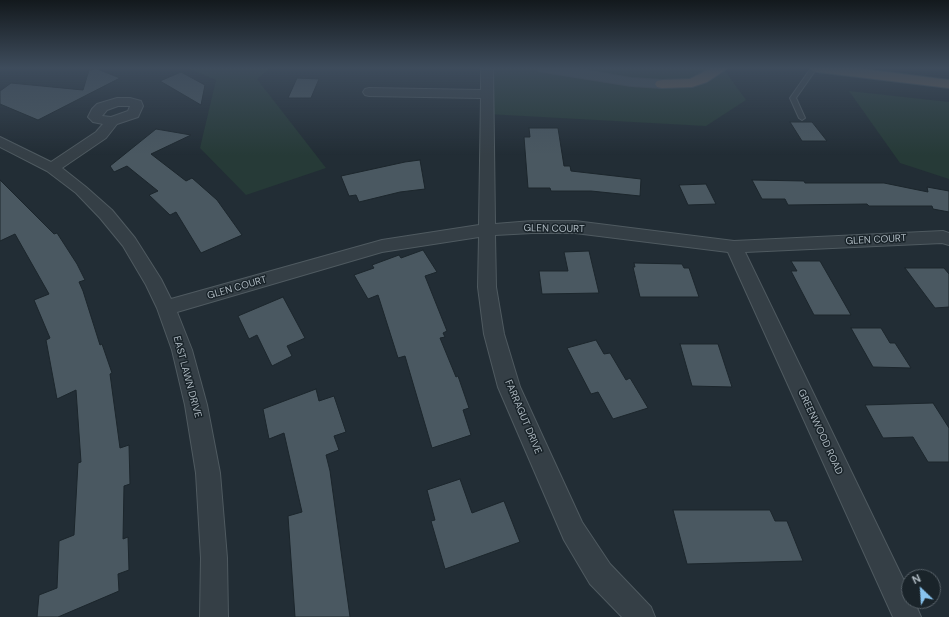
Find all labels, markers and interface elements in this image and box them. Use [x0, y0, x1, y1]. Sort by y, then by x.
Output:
street label: GLEN COURT [523, 222, 585, 236]
street label: GLEN COURT [845, 232, 907, 248]
street label: GLEN COURT [206, 274, 268, 302]
street label: EAST LAWN DRIVE [170, 335, 204, 419]
street label: FARRAGUT DRIVE [502, 378, 544, 456]
street label: GREENWOOD ROAD [795, 387, 845, 477]
north arrow [901, 569, 941, 609]
text: N [910, 571, 923, 587]

